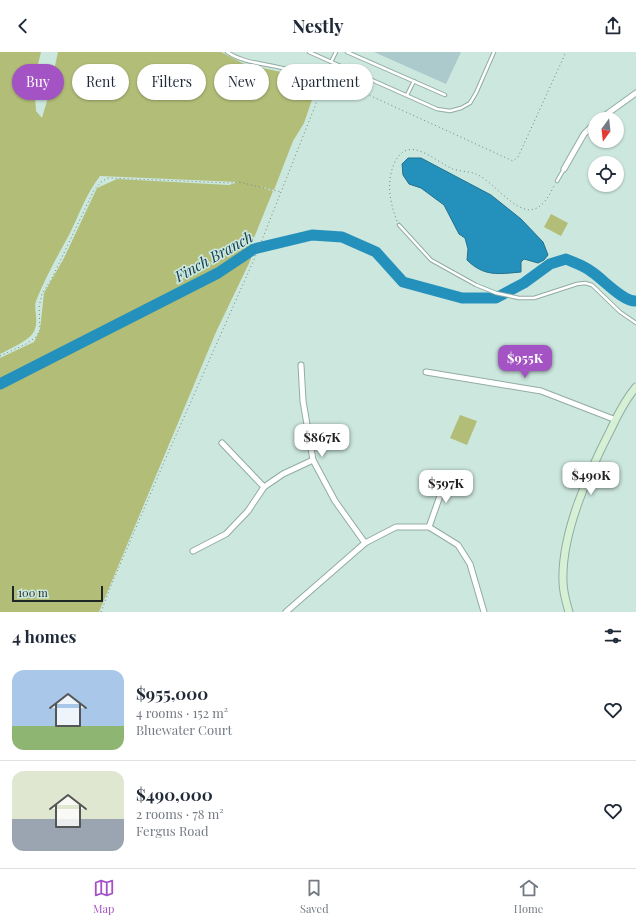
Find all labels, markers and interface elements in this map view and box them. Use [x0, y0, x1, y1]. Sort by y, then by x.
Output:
text: Nestly [292, 14, 344, 38]
icon: back [12, 15, 34, 37]
icon: share [602, 15, 624, 37]
chip: Buy [12, 64, 64, 100]
chip: Rent [72, 64, 129, 100]
chip: Filters [137, 64, 206, 100]
chip: New [214, 64, 269, 100]
chip: Apartment [277, 64, 373, 100]
north arrow [588, 112, 624, 148]
map controls [588, 112, 624, 192]
button: locate [588, 156, 624, 192]
water label: Finch Branch [170, 226, 256, 286]
pin: $955K [497, 345, 553, 379]
text: $955K [507, 349, 543, 366]
pin: $867K [294, 424, 350, 458]
text: $867K [303, 428, 341, 445]
pin: $490K [563, 462, 619, 496]
text: $490K [571, 466, 611, 483]
pin: $597K [418, 470, 474, 504]
text: $597K [428, 474, 464, 491]
scale bar [12, 584, 103, 603]
text: 100 m [18, 585, 48, 600]
text: 4 homes [12, 625, 76, 647]
icon: filters [602, 625, 624, 647]
text: $955,000 [136, 682, 208, 704]
icon: home [44, 686, 92, 734]
icon: heart [602, 699, 624, 721]
text: 4 rooms · 152 m² [136, 704, 228, 721]
text: Bluewater Court [136, 721, 232, 738]
text: $490,000 [136, 783, 213, 805]
icon: home [44, 787, 92, 835]
icon: heart [602, 800, 624, 822]
text: 2 rooms · 78 m² [136, 805, 224, 822]
text: Fergus Road [136, 822, 209, 839]
tab: Map [93, 877, 115, 916]
tab: Saved [300, 877, 329, 916]
tab: Home [514, 877, 543, 916]

